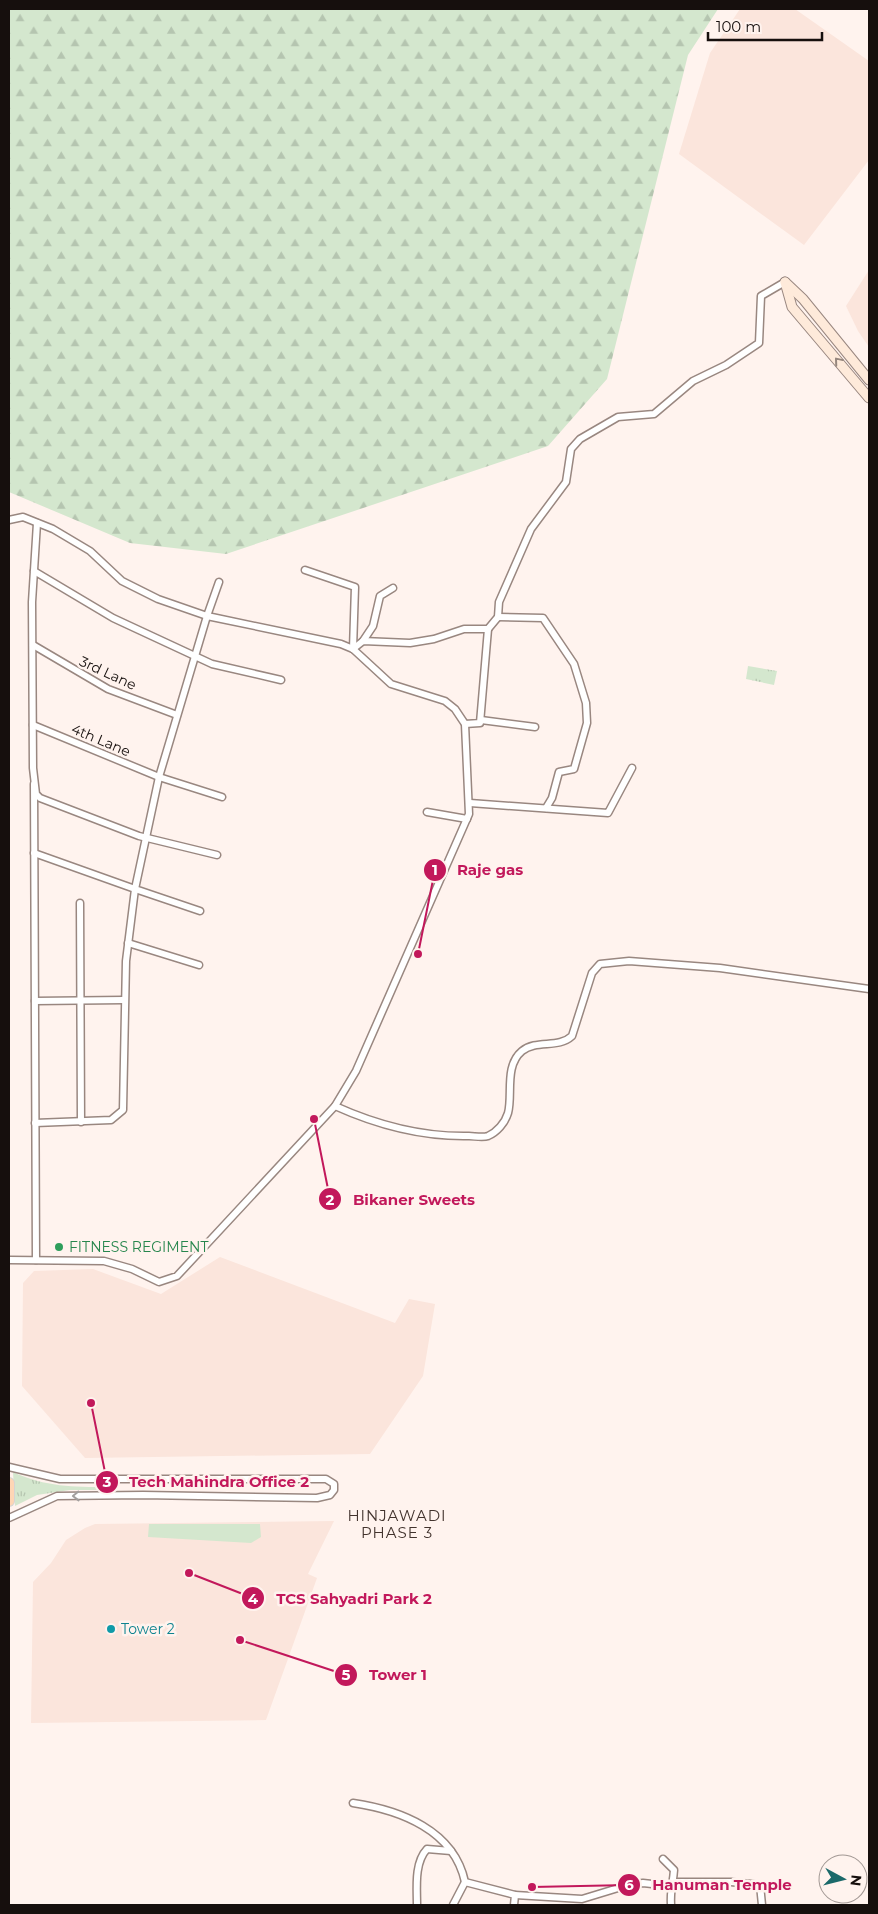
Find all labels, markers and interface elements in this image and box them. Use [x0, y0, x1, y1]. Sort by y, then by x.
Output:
scale bar [708, 10, 822, 42]
text: 100 m [716, 17, 761, 36]
one-way arrow [835, 358, 843, 367]
street label: 3rd Lane [77, 652, 139, 694]
street label: 4th Lane [69, 720, 133, 760]
callout: Raje gas [422, 855, 533, 885]
text: 1 [432, 860, 438, 879]
text: Raje gas [457, 860, 523, 879]
callout: Bikaner Sweets [318, 1184, 485, 1214]
text: 2 [326, 1190, 335, 1209]
text: Bikaner Sweets [353, 1190, 475, 1209]
place label: FITNESS REGIMENT [69, 1238, 208, 1256]
marker: FITNESS REGIMENT [53, 1241, 65, 1253]
callout: Tech Mahindra Office 2 [94, 1467, 319, 1497]
text: 3 [102, 1472, 112, 1491]
text: Tech Mahindra Office 2 [129, 1472, 309, 1491]
one-way arrow [72, 1491, 80, 1501]
district label: HINJAWADI PHASE 3 [347, 1506, 447, 1542]
callout: TCS Sahyadri Park 2 [241, 1583, 441, 1613]
text: 4 [248, 1589, 259, 1608]
text: TCS Sahyadri Park 2 [276, 1589, 432, 1608]
place label: Tower 2 [121, 1620, 175, 1638]
marker: Tower 2 [105, 1623, 117, 1635]
callout: Tower 1 [334, 1660, 437, 1690]
text: 5 [342, 1665, 351, 1684]
text: Tower 1 [369, 1665, 427, 1684]
north arrow [818, 1854, 868, 1904]
callout: Hanuman Temple [617, 1870, 802, 1900]
text: N [846, 1874, 866, 1887]
text: 6 [624, 1875, 634, 1894]
text: Hanuman Temple [652, 1875, 792, 1894]

